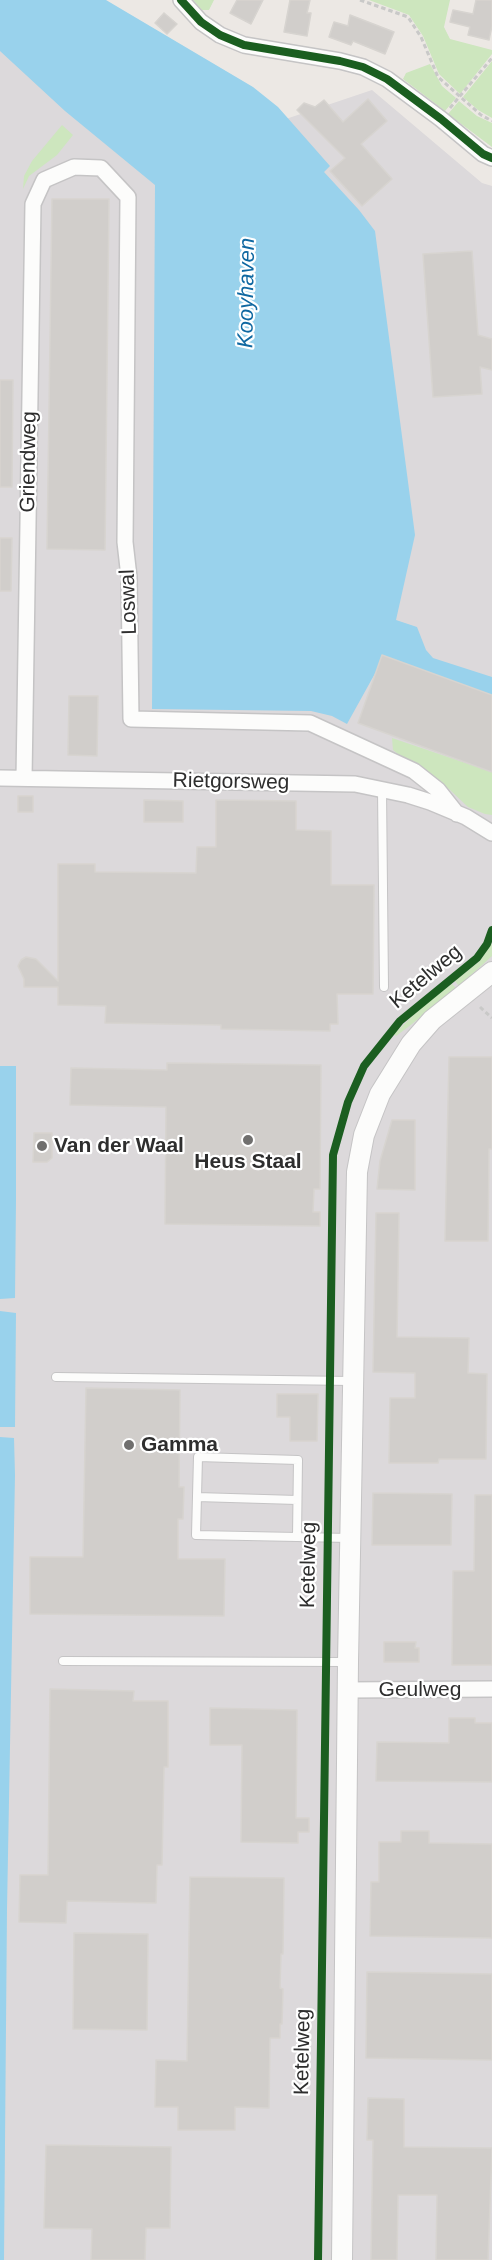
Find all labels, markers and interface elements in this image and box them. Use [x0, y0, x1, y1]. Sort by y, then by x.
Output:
water label: Kooyhaven [233, 238, 261, 348]
street label: Griendweg [16, 411, 42, 513]
street label: Loswal [115, 569, 143, 635]
street label: Rietgorsweg [172, 768, 290, 796]
street label: Ketelweg [385, 940, 467, 1014]
place label: Van der Waal [54, 1133, 184, 1159]
marker: Heus Staal [241, 1133, 255, 1147]
marker: Van der Waal [35, 1139, 49, 1153]
place label: Heus Staal [194, 1149, 302, 1175]
place label: Gamma [141, 1432, 218, 1458]
marker: Gamma [122, 1438, 136, 1452]
street label: Ketelweg [296, 1522, 322, 1608]
street label: Geulweg [379, 1677, 461, 1703]
street label: Ketelweg [290, 2009, 316, 2095]

